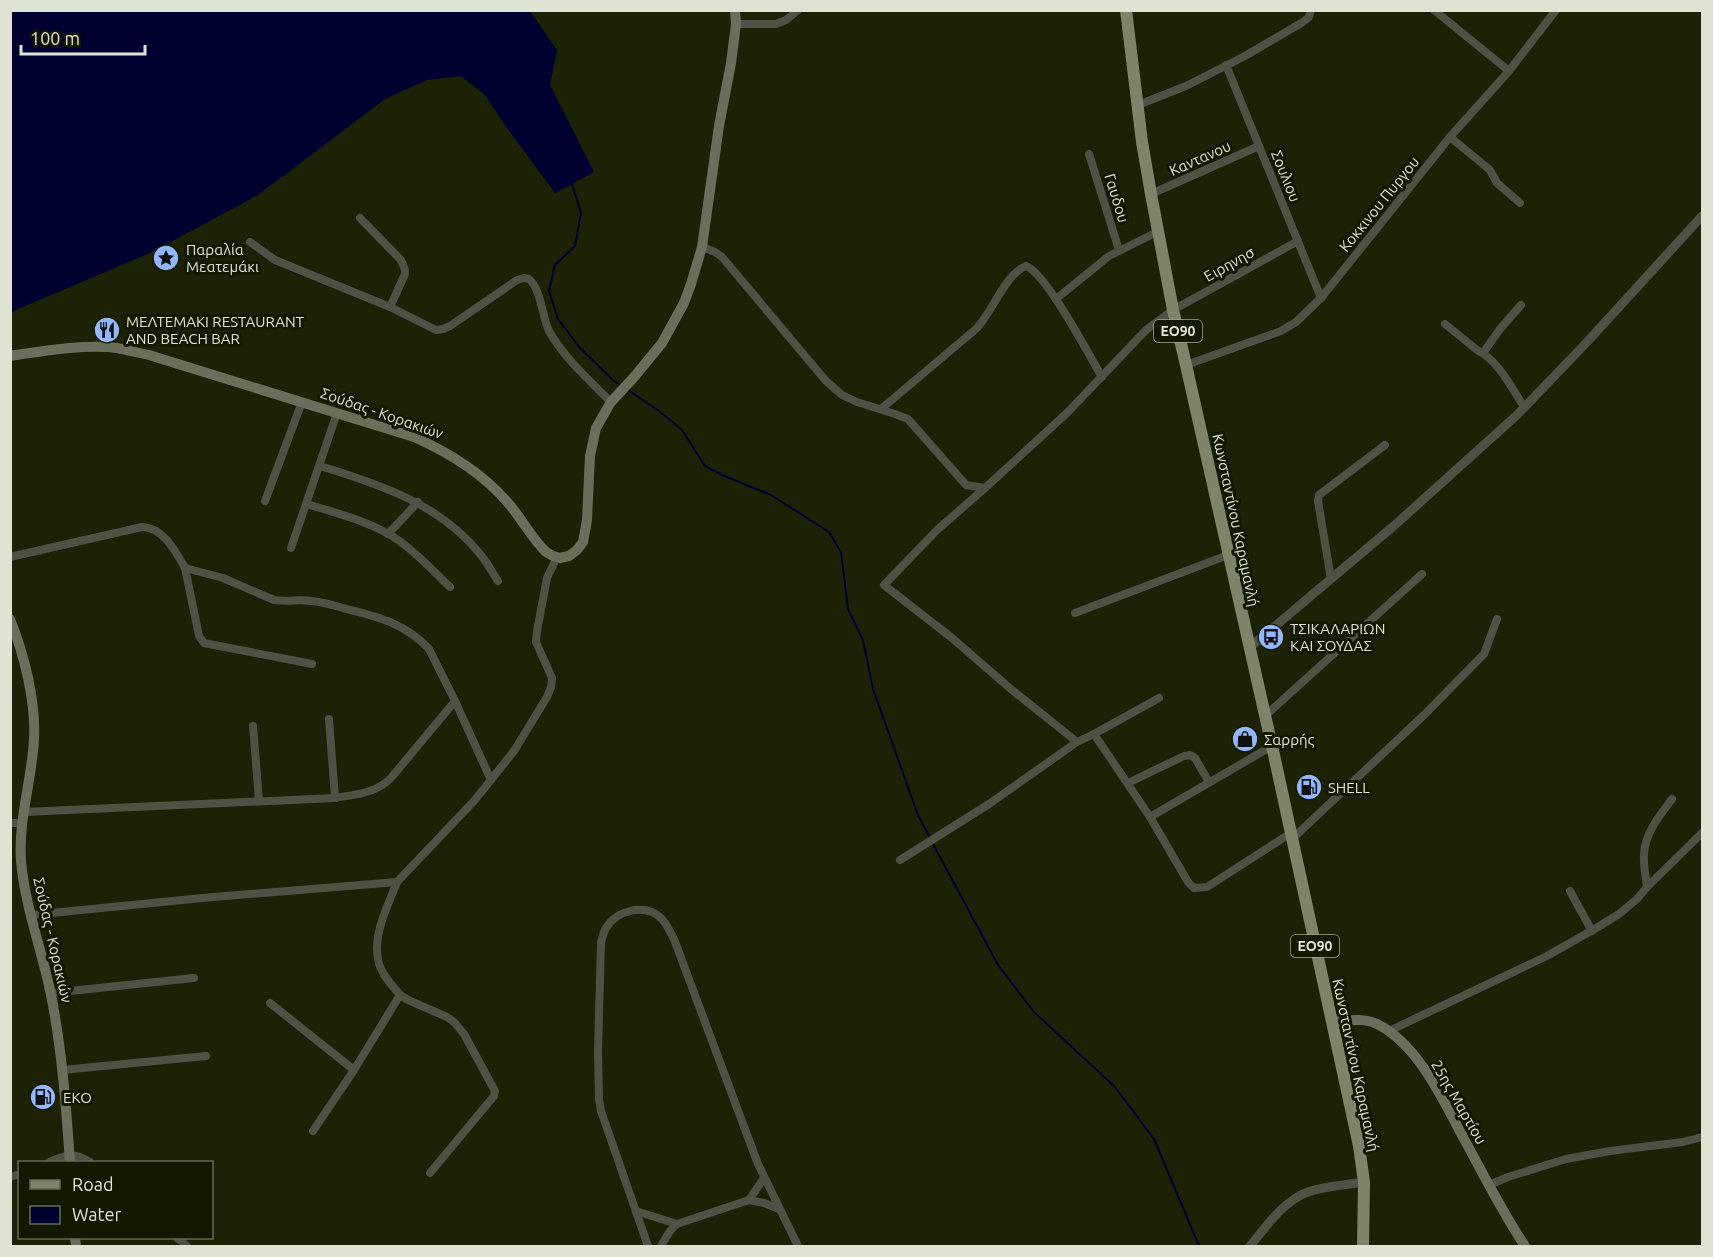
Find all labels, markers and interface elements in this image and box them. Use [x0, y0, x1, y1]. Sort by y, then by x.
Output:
scale bar [21, 18, 146, 56]
text: 100 m [30, 28, 80, 48]
street label: Καντανου [1167, 137, 1233, 179]
street label: Σουλιου [1268, 148, 1304, 204]
street label: Κοκκινου Πυργου [1335, 153, 1423, 255]
street label: Γαυδου [1101, 171, 1133, 225]
place label: Παραλία Μεατεμάκι [186, 241, 259, 275]
place icon: Παραλία Μεατεμάκι [151, 243, 181, 273]
street label: Ειρηνησ [1201, 243, 1257, 285]
place label: ΜΕΛΤΕΜΑΚΙ RESTAURANT AND BEACH BAR [126, 313, 305, 347]
restaurant icon: ΜΕΛΤΕΜΑΚΙ RESTAURANT AND BEACH BAR [92, 315, 122, 345]
road number: ΕΟ90 [1154, 320, 1202, 342]
street label: Σούδας - Κορακιών [319, 384, 445, 442]
street label: Κωνσταντίνου Καραμανλή [1209, 432, 1263, 608]
place label: ΤΣΙΚΑΛΑΡΙΩΝ ΚΑΙ ΣΟΥΔΑΣ [1290, 620, 1385, 654]
bus stop icon: ΤΣΙΚΑΛΑΡΙΩΝ ΚΑΙ ΣΟΥΔΑΣ [1256, 622, 1286, 652]
shop icon: Σαρρής [1230, 724, 1260, 754]
place label: Σαρρής [1264, 731, 1315, 748]
fuel station icon: SHELL [1294, 772, 1324, 802]
place label: SHELL [1328, 779, 1370, 796]
street label: Σούδας - Κορακιών [30, 876, 76, 1004]
road number: ΕΟ90 [1291, 935, 1339, 957]
street label: Κωνσταντίνου Καραμανλή [1329, 977, 1383, 1153]
street label: 25ης Μαρτίου [1428, 1057, 1490, 1147]
fuel station icon: EKO [28, 1082, 58, 1112]
place label: EKO [63, 1089, 92, 1106]
legend [18, 1161, 213, 1239]
text: Road [72, 1174, 114, 1194]
text: Water [72, 1204, 122, 1224]

